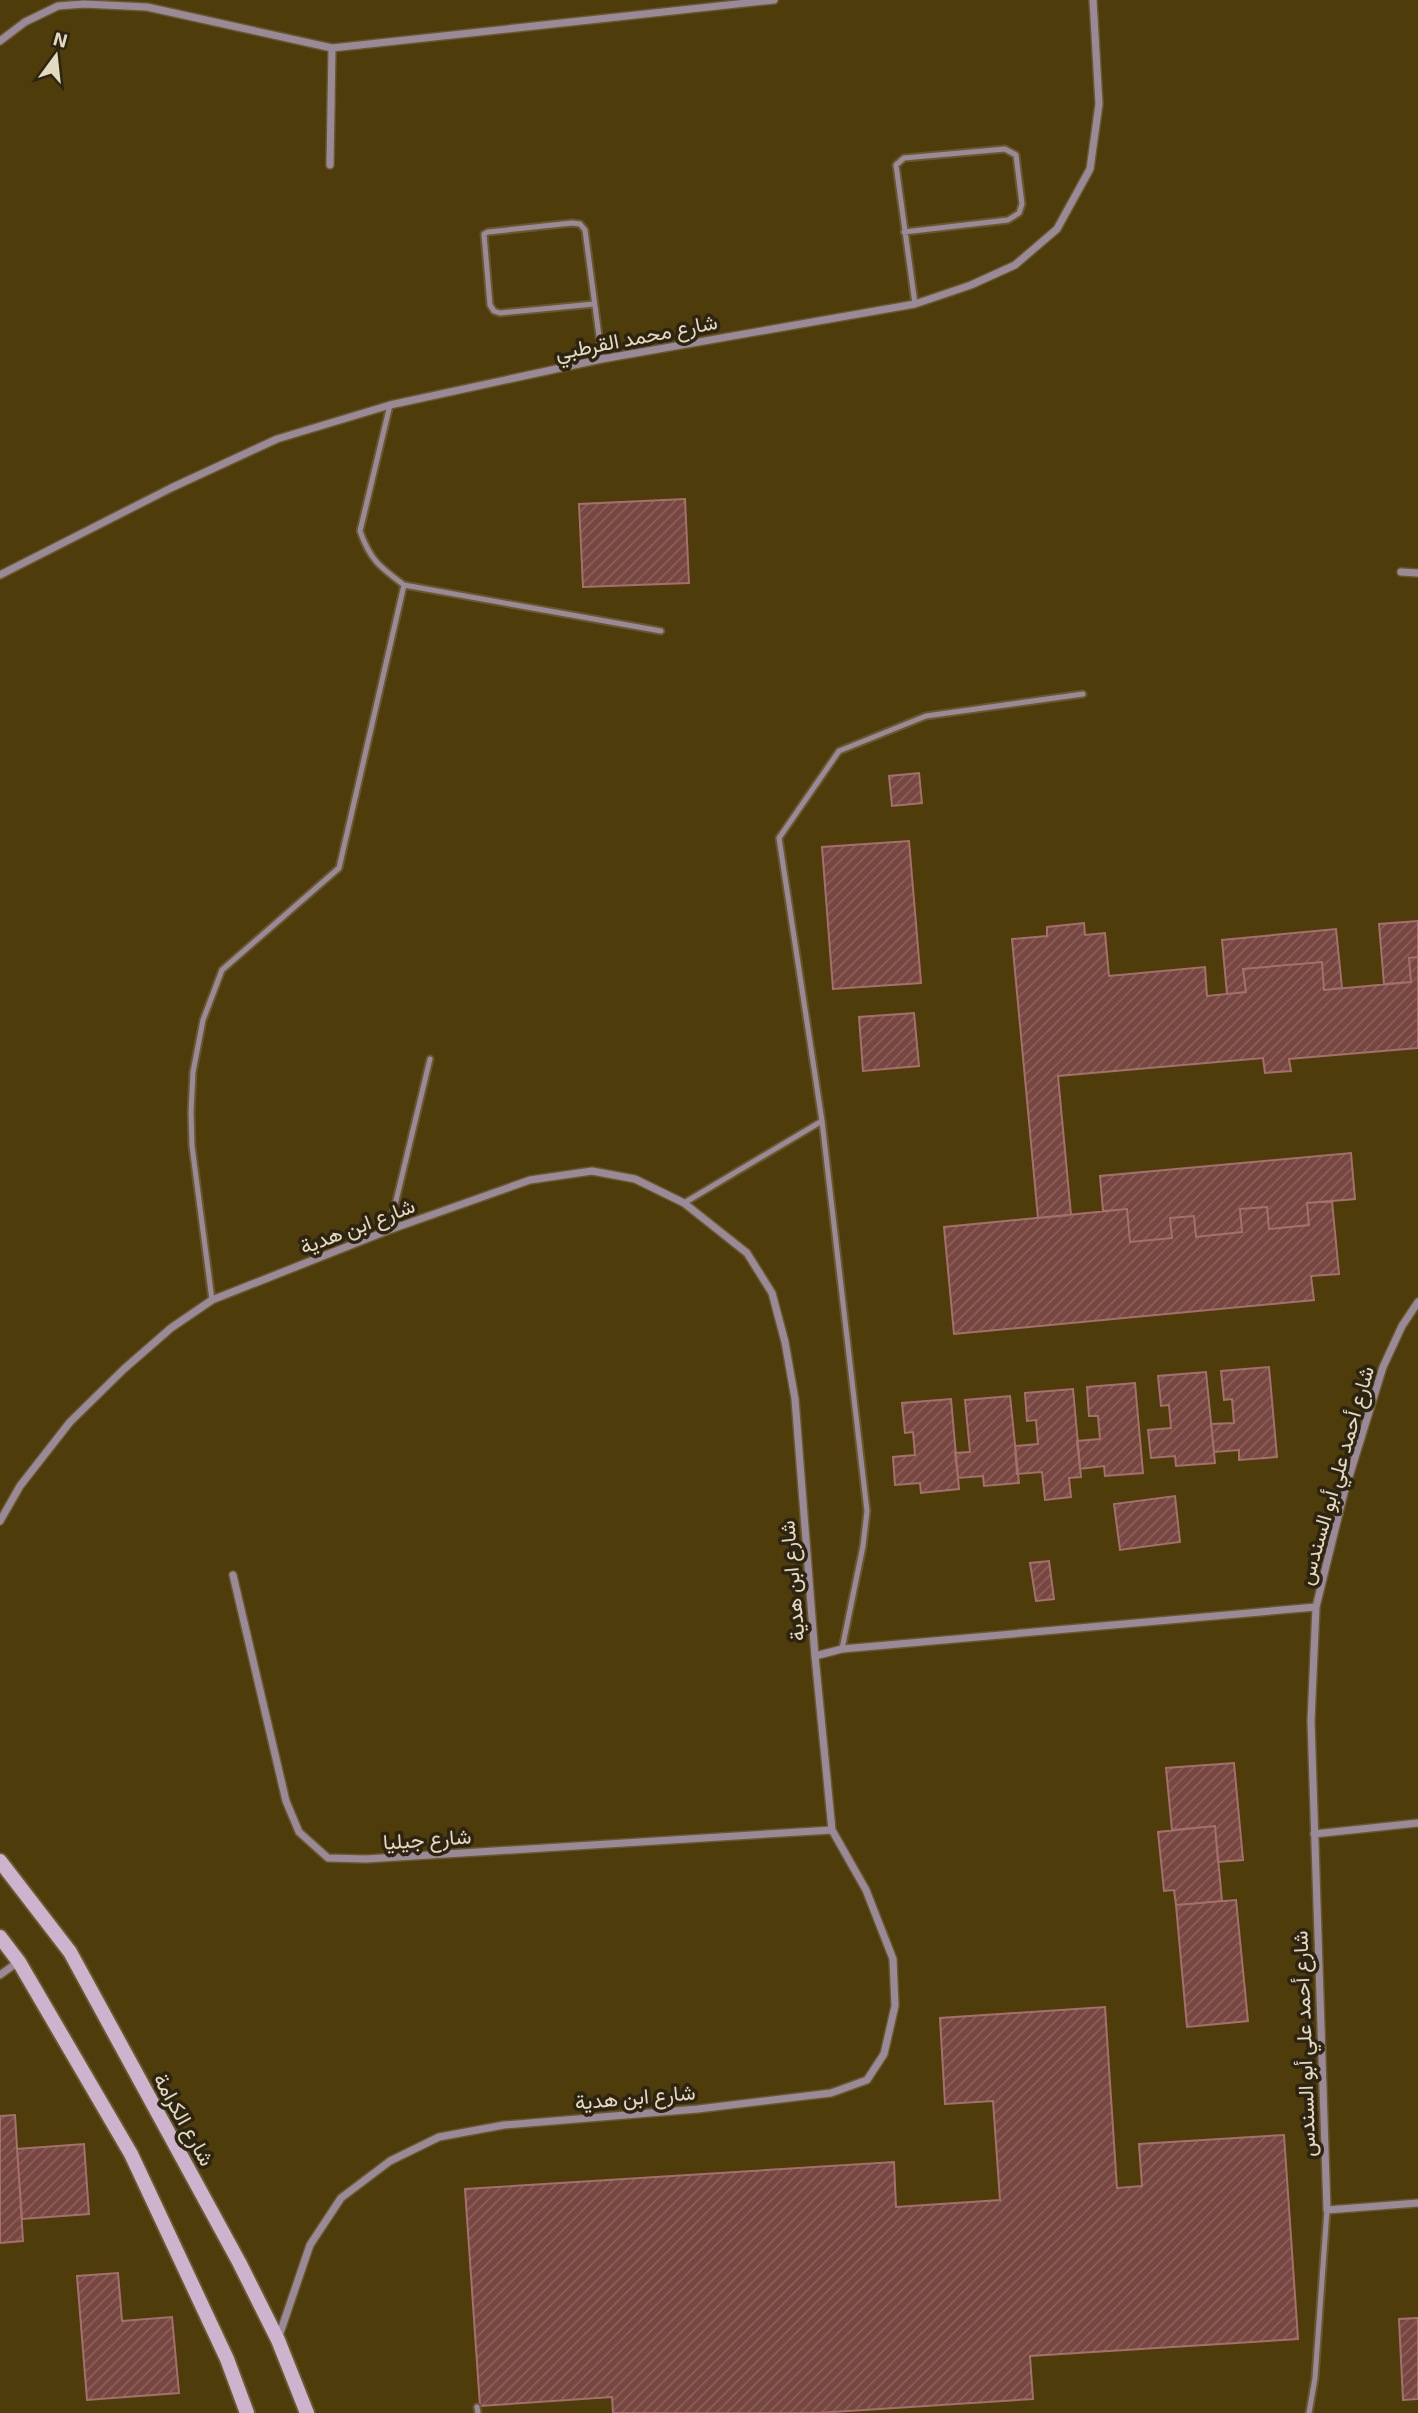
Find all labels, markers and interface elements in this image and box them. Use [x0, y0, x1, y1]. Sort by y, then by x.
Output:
north arrow [21, 21, 91, 91]
text: N [51, 26, 70, 52]
street label: شارع محمد القرطبي [553, 308, 720, 370]
street label: شارع ابن هدية [296, 1192, 419, 1261]
street label: شارع أحمد علي أبو السندس [1292, 1363, 1384, 1589]
street label: شارع ابن هدية [773, 1519, 812, 1642]
street label: شارع جيليا [382, 1822, 472, 1857]
street label: شارع أحمد علي أبو السندس [1287, 1930, 1325, 2158]
street label: شارع الكرامة [147, 2068, 221, 2171]
street label: شارع ابن هدية [574, 2078, 697, 2117]

